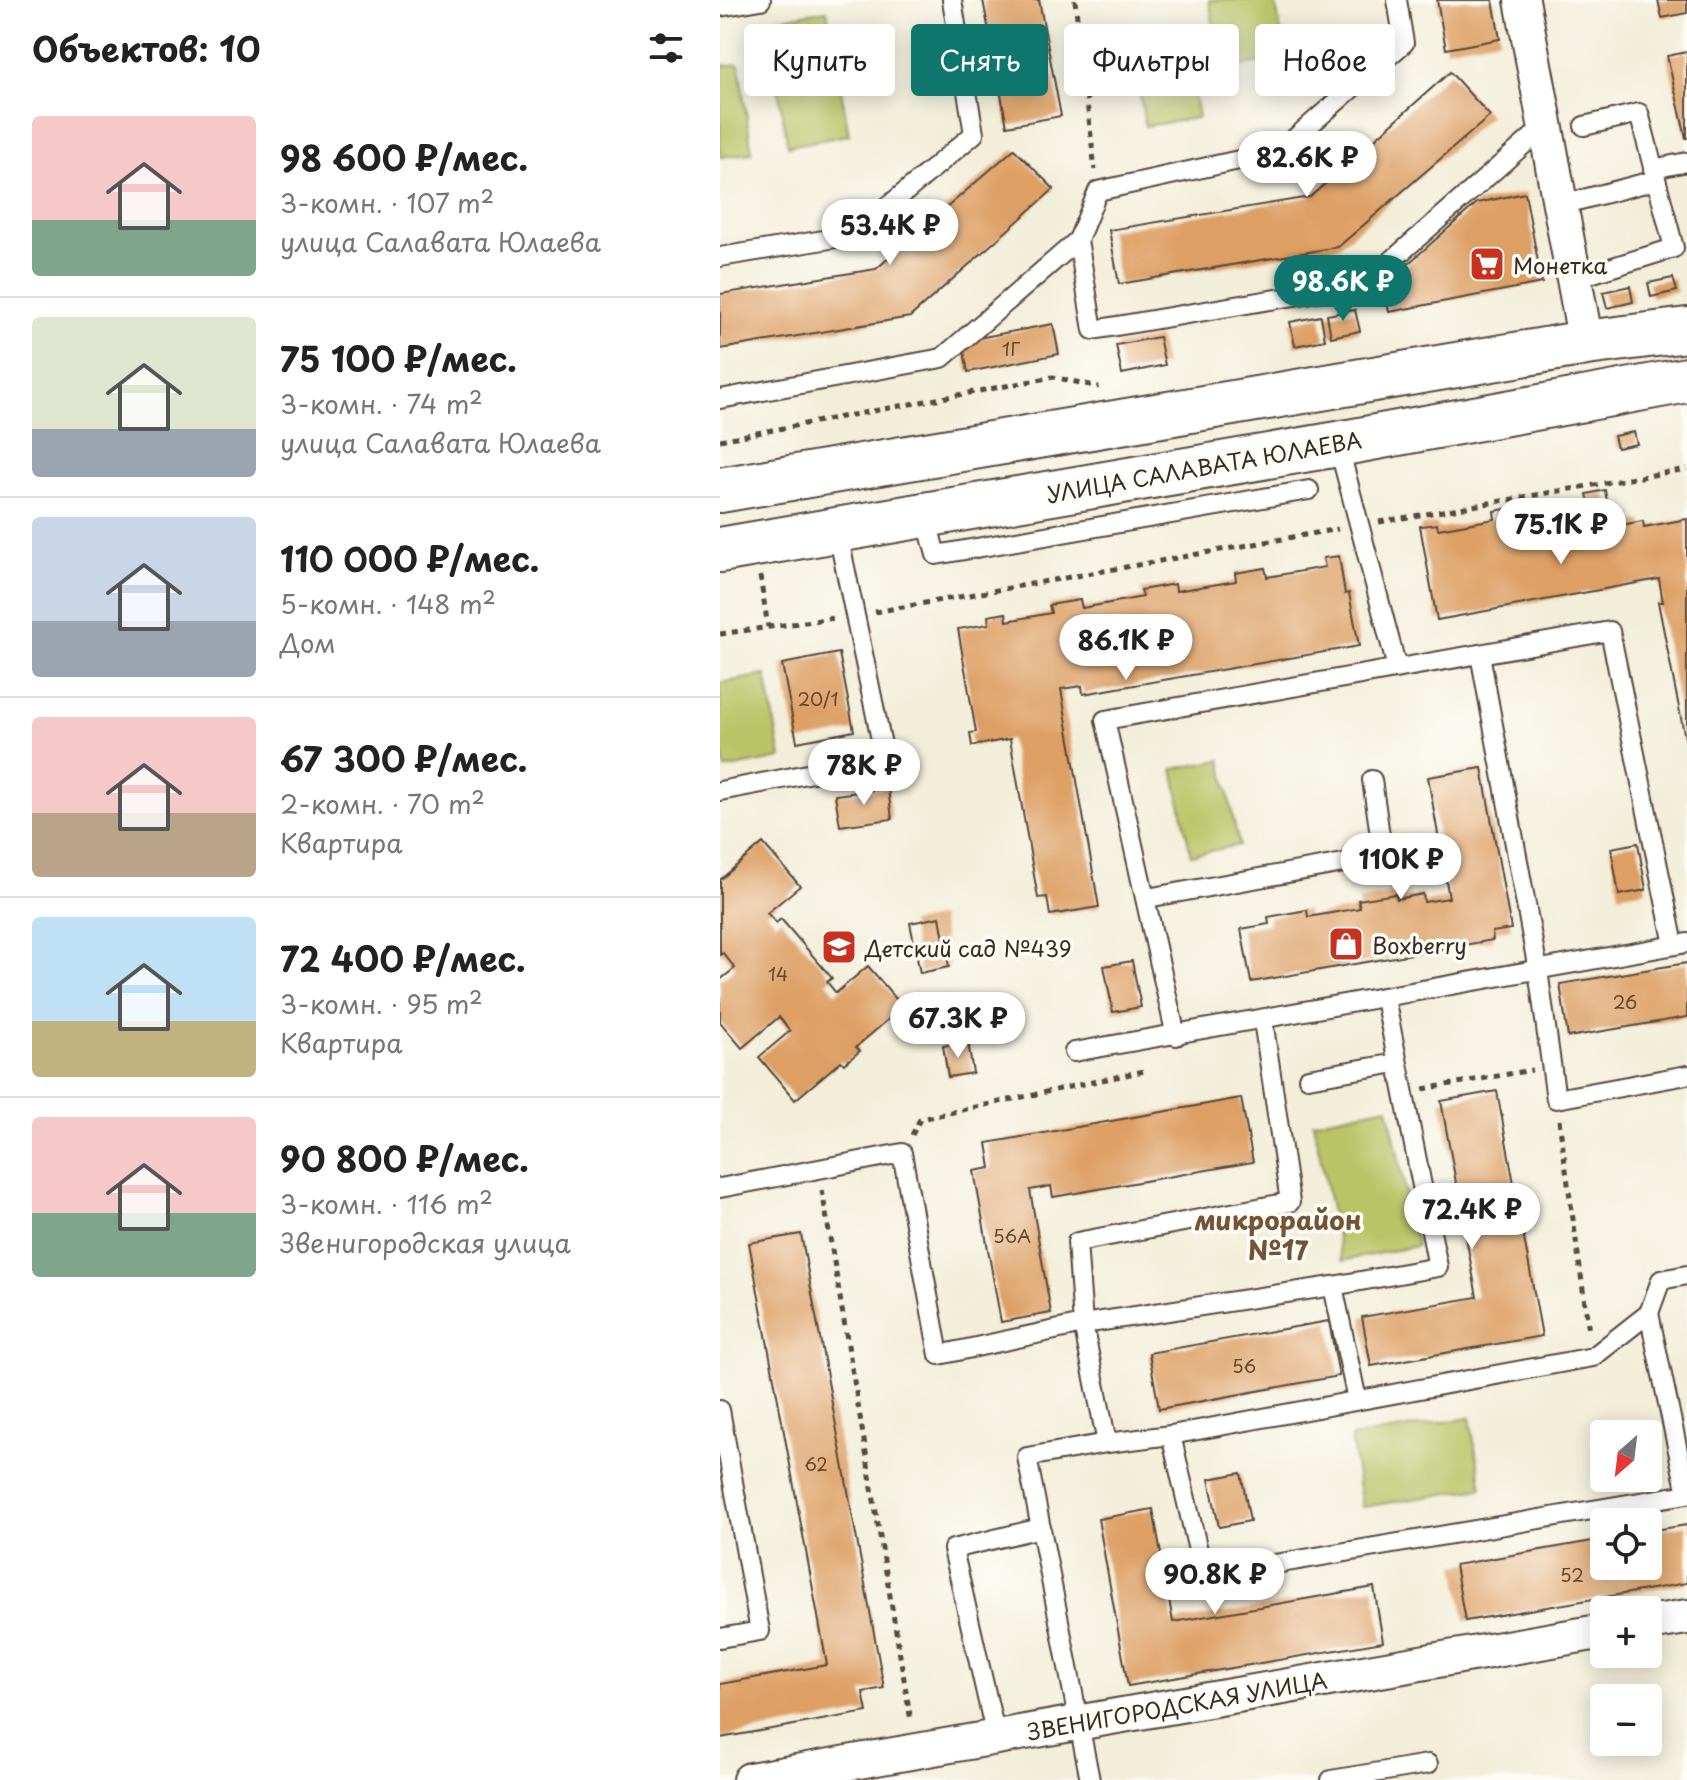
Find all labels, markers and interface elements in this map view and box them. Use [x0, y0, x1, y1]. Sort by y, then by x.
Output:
text: Объектов: 10 [32, 22, 260, 74]
chip: Купить [744, 24, 895, 96]
chip: Снять [911, 24, 1048, 96]
chip: Фильтры [1064, 24, 1239, 96]
chip: Новое [1255, 24, 1395, 96]
icon: filters [644, 26, 688, 70]
text: 98 600 ₽/мес. [280, 131, 528, 183]
pin: 82.6K ₽ [1233, 131, 1381, 199]
text: 82.6K ₽ [1256, 137, 1358, 176]
icon: home [96, 148, 192, 244]
text: 3-комн. · 107 m² [280, 183, 494, 222]
pin: 53.4K ₽ [816, 199, 964, 267]
text: 53.4K ₽ [839, 205, 941, 244]
text: улица Салавата Юлаева [280, 222, 601, 261]
supermarket icon: Монетка [1468, 245, 1506, 283]
place label: Монетка [1513, 248, 1607, 281]
pin: 98.6K ₽ [1269, 255, 1417, 323]
text: 98.6K ₽ [1292, 261, 1394, 300]
text: 75 100 ₽/мес. [280, 332, 517, 384]
house number: 1Г [1002, 335, 1020, 362]
icon: home [96, 349, 192, 445]
text: 3-комн. · 74 m² [280, 384, 483, 423]
street label: УЛИЦА САЛАВАТА ЮЛАЕВА [1044, 422, 1364, 510]
text: улица Салавата Юлаева [280, 423, 601, 462]
pin: 75.1K ₽ [1487, 498, 1635, 566]
text: 75.1K ₽ [1514, 504, 1608, 543]
text: 110 000 ₽/мес. [280, 532, 539, 584]
icon: home [96, 549, 192, 645]
text: 5-комн. · 148 m² [280, 584, 496, 623]
pin: 86.1K ₽ [1052, 614, 1200, 682]
text: 86.1K ₽ [1077, 620, 1175, 659]
text: Дом [280, 623, 336, 662]
house number: 20/1 [798, 685, 839, 712]
text: 67 300 ₽/мес. [280, 732, 527, 784]
pin: 78K ₽ [808, 739, 920, 807]
text: 78K ₽ [826, 745, 902, 784]
icon: home [96, 749, 192, 845]
text: 2-комн. · 70 m² [280, 784, 485, 823]
text: Квартира [280, 823, 403, 862]
pin: 110K ₽ [1336, 833, 1466, 901]
text: 110K ₽ [1358, 839, 1444, 878]
shop icon: Boxberry [1327, 925, 1365, 963]
school or university icon: Детский сад №439 [820, 928, 858, 966]
place label: Boxberry [1372, 928, 1467, 961]
place label: Детский сад №439 [864, 931, 1072, 964]
text: 72 400 ₽/мес. [280, 932, 526, 984]
icon: home [96, 949, 192, 1045]
house number: 14 [768, 960, 788, 987]
text: 3-комн. · 95 m² [280, 984, 483, 1023]
house number: 26 [1613, 988, 1637, 1015]
pin: 67.3K ₽ [884, 992, 1032, 1060]
text: 67.3K ₽ [908, 998, 1008, 1037]
text: Квартира [280, 1023, 403, 1062]
text: 90 800 ₽/мес. [280, 1132, 529, 1184]
icon: home [96, 1149, 192, 1245]
pin: 72.4K ₽ [1398, 1183, 1546, 1251]
text: 3-комн. · 116 m² [280, 1184, 493, 1223]
text: 72.4K ₽ [1422, 1189, 1522, 1228]
district label: микрорайон №17 [1194, 1200, 1362, 1269]
house number: 56А [993, 1222, 1031, 1249]
text: Звенигородская улица [280, 1223, 571, 1262]
house number: 56 [1232, 1352, 1256, 1379]
north arrow [1590, 1420, 1662, 1492]
map controls [1590, 1420, 1662, 1756]
house number: 62 [804, 1450, 828, 1477]
button: locate [1590, 1508, 1662, 1580]
pin: 90.8K ₽ [1141, 1548, 1289, 1616]
text: 90.8K ₽ [1163, 1554, 1267, 1593]
house number: 52 [1560, 1561, 1584, 1588]
button: + [1590, 1596, 1662, 1668]
street label: ЗВЕНИГОРОДСКАЯ УЛИЦА [1024, 1662, 1330, 1748]
button: − [1590, 1684, 1662, 1756]

